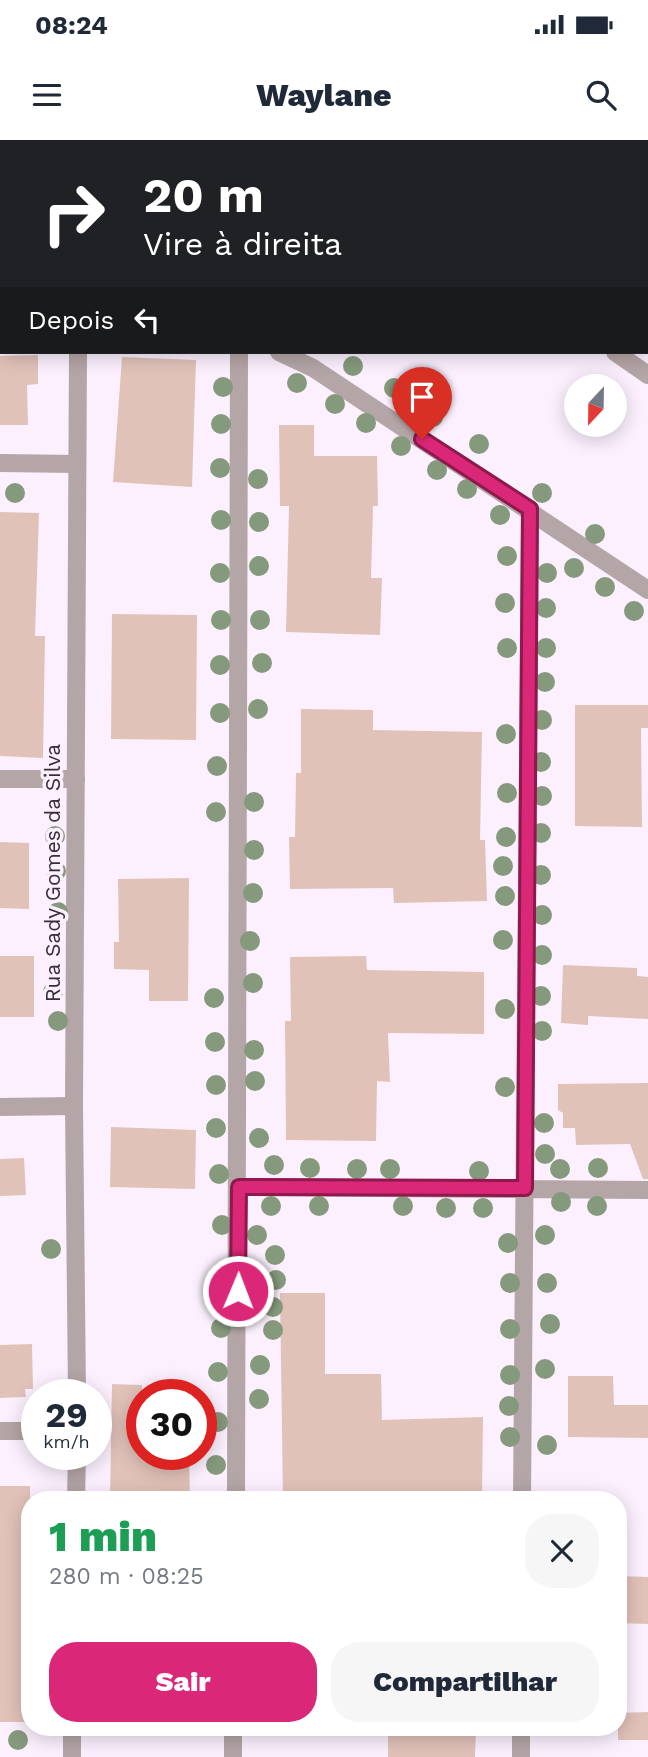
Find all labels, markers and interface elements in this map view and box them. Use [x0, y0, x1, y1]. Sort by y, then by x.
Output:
text: 08:24 [35, 10, 108, 40]
icon: menu [28, 76, 66, 114]
text: Waylane [256, 76, 392, 114]
icon: search [582, 76, 620, 114]
text: 20 m [143, 166, 264, 224]
icon: right [28, 168, 119, 259]
text: Vire à direita [143, 225, 342, 263]
icon: left [128, 301, 166, 339]
text: Depois [28, 305, 114, 335]
pin [392, 367, 452, 439]
north arrow [564, 374, 626, 438]
map controls [564, 374, 627, 437]
icon: arrive [403, 378, 441, 416]
street label: Rua Sady Gomes da Silva [40, 744, 65, 1002]
position arrow [201, 1254, 275, 1328]
speed limit sign: 30 [126, 1379, 217, 1470]
text: 29 [45, 1394, 88, 1436]
text: km/h [43, 1431, 90, 1452]
text: 1 min [49, 1512, 157, 1561]
button: close [525, 1514, 599, 1588]
text: 280 m · 08:25 [49, 1563, 204, 1590]
button: Sair [49, 1642, 317, 1722]
button: Compartilhar [331, 1642, 599, 1722]

